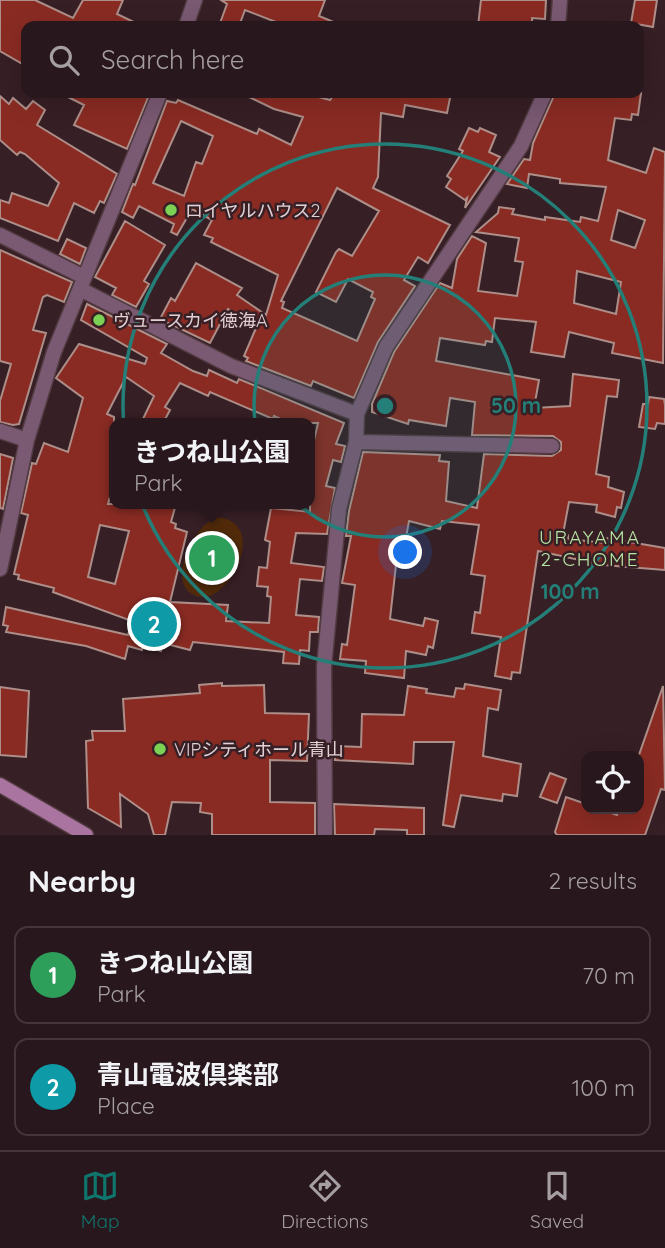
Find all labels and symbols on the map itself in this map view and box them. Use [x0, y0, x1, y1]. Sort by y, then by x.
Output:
place label: ロイヤルハウス2 [185, 199, 320, 222]
marker: ロイヤルハウス2 [163, 202, 179, 218]
place label: ヴュースカイ徳海A [113, 309, 268, 332]
marker: ヴュースカイ徳海A [91, 312, 107, 328]
text: 50 m [491, 392, 541, 418]
centre of rings [373, 394, 397, 418]
district label: URAYAMA 2-CHOME [539, 525, 641, 571]
pin: 1 [189, 532, 235, 584]
your location [388, 535, 422, 569]
text: 100 m [540, 578, 600, 604]
pin: 2 [131, 598, 177, 650]
place label: VIPシティホール青山 [174, 738, 344, 761]
marker: VIPシティホール青山 [152, 741, 168, 757]

